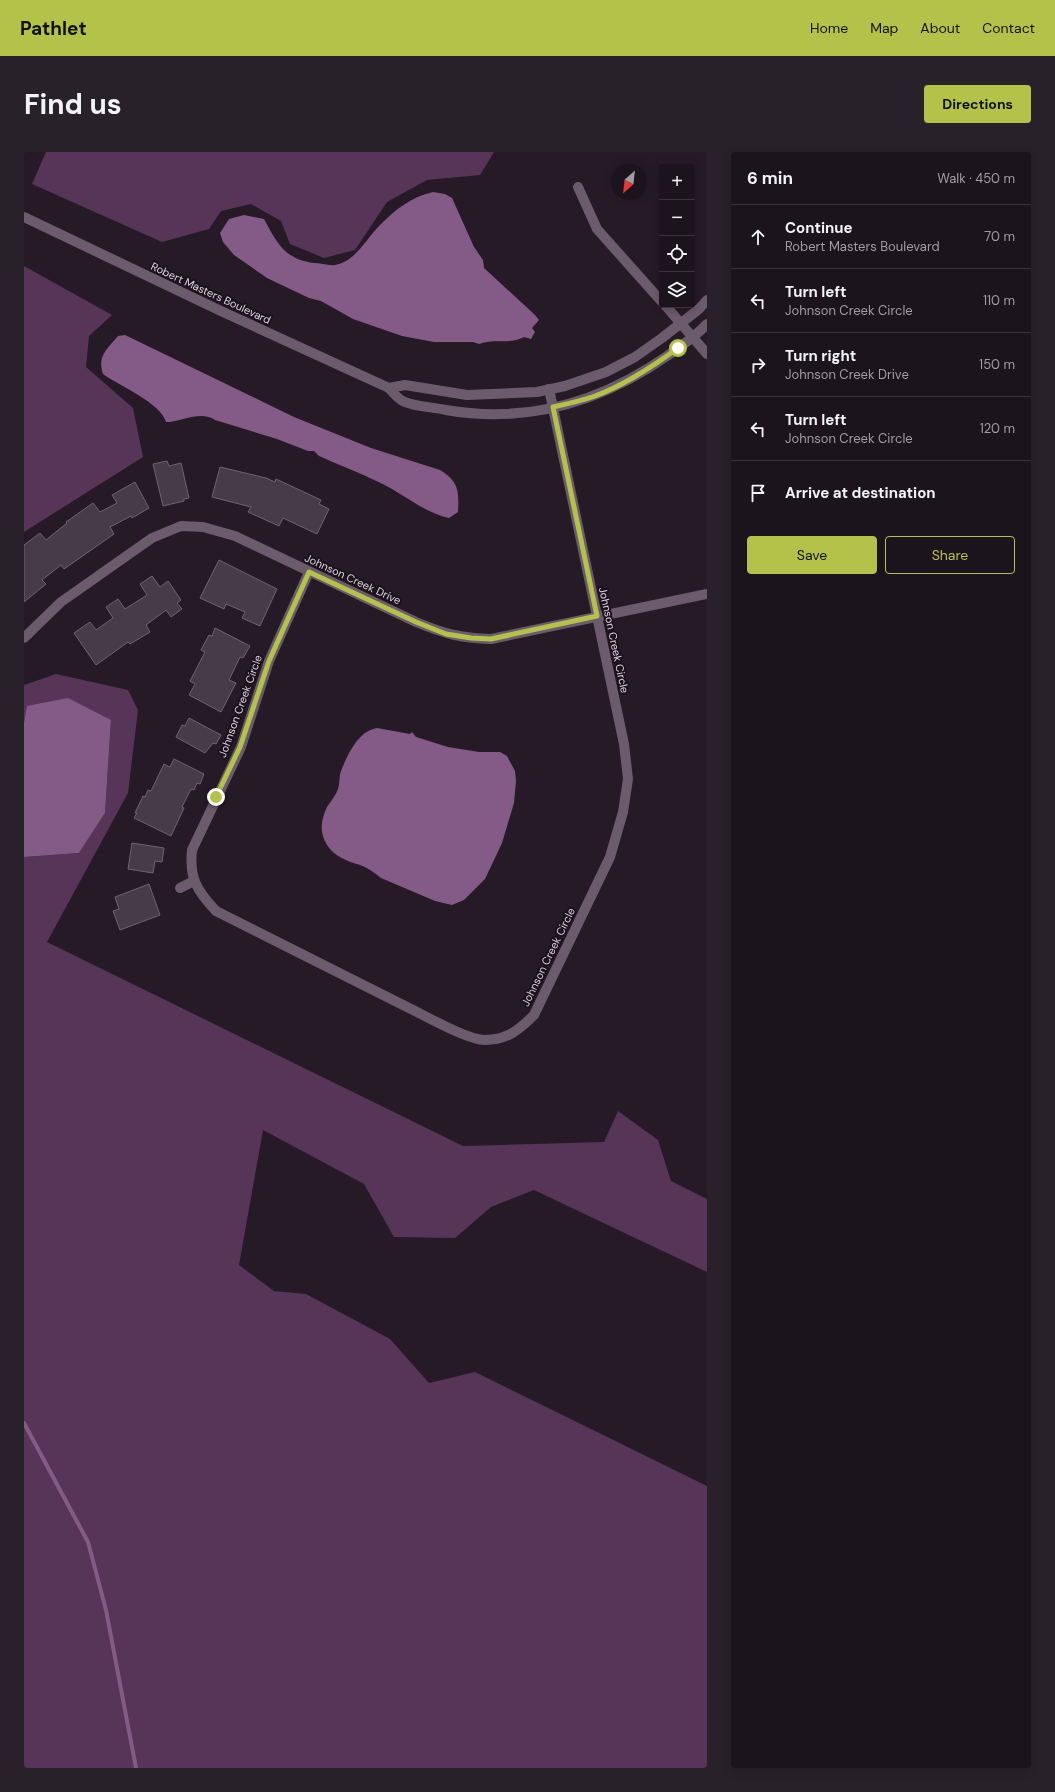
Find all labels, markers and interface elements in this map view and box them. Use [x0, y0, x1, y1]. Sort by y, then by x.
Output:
text: Pathlet [20, 16, 87, 41]
text: Home [810, 19, 848, 37]
text: Map [870, 19, 898, 37]
text: About [920, 19, 960, 37]
text: Contact [982, 19, 1035, 37]
button: Directions [924, 85, 1031, 123]
text: Find us [24, 86, 122, 123]
north arrow [611, 164, 647, 200]
map controls [659, 164, 695, 308]
button: + [659, 164, 695, 200]
text: 6 min [747, 167, 793, 189]
text: Walk · 450 m [937, 170, 1015, 187]
button: − [659, 200, 695, 236]
text: Continue [785, 218, 853, 238]
icon: ahead [747, 226, 769, 248]
text: 70 m [984, 228, 1015, 245]
button: locate [659, 236, 695, 272]
text: Robert Masters Boulevard [785, 238, 940, 255]
street label: Robert Masters Boulevard [149, 259, 273, 327]
button: layers [659, 272, 695, 308]
text: Turn left [785, 282, 846, 302]
icon: left [747, 290, 769, 312]
text: 110 m [983, 292, 1015, 309]
text: Johnson Creek Circle [785, 302, 913, 319]
route start [669, 339, 687, 357]
text: Turn right [785, 346, 856, 366]
icon: right [747, 354, 769, 376]
text: 150 m [979, 356, 1015, 373]
text: Johnson Creek Drive [785, 366, 909, 383]
text: Turn left [785, 410, 846, 430]
icon: left [747, 418, 769, 440]
text: 120 m [980, 420, 1015, 437]
text: Johnson Creek Circle [785, 430, 913, 447]
icon: arrive [747, 482, 769, 504]
text: Arrive at destination [785, 483, 936, 503]
button: Save [747, 536, 877, 574]
button: Share [885, 536, 1015, 574]
street label: Johnson Creek Drive [303, 551, 403, 607]
street label: Johnson Creek Circle [596, 586, 632, 694]
street label: Johnson Creek Circle [215, 653, 265, 759]
route end [207, 788, 225, 806]
street label: Johnson Creek Circle [518, 905, 578, 1009]

